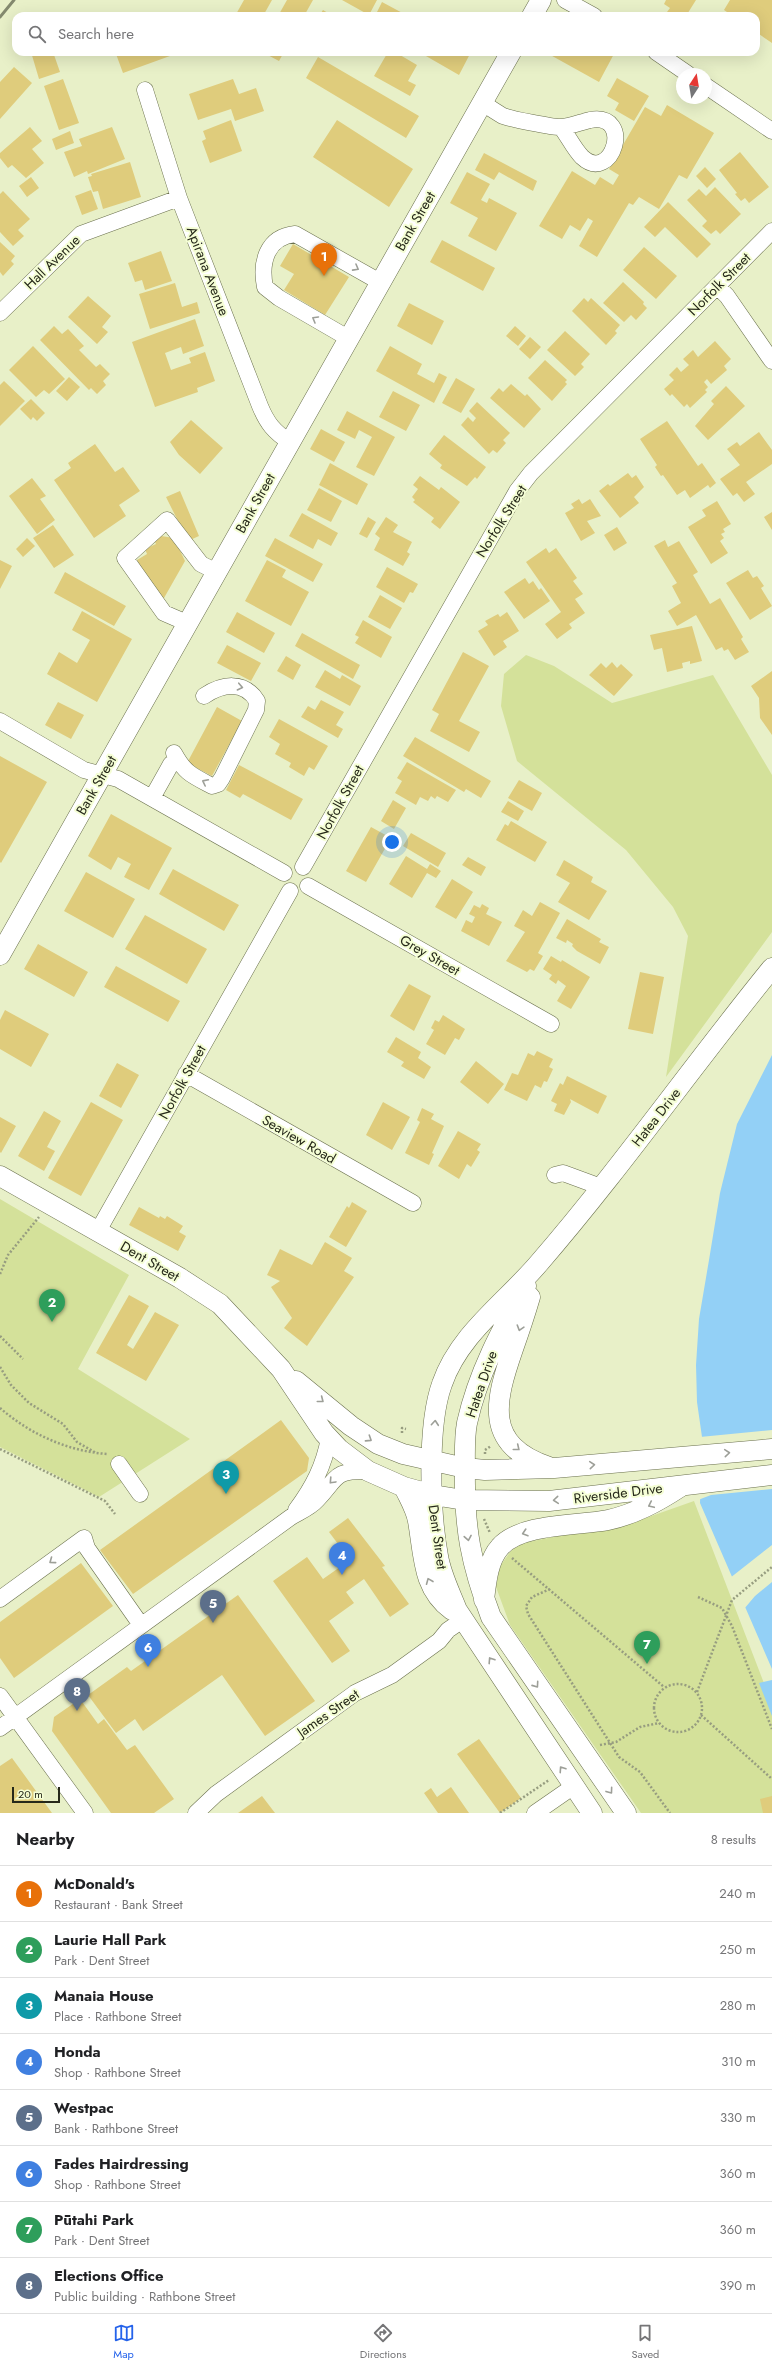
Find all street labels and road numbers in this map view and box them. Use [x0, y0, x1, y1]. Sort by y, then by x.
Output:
street label: Bank Street [390, 187, 440, 254]
street label: Apirana Avenue [182, 223, 234, 319]
street label: Hall Avenue [20, 230, 84, 294]
street label: Norfolk Street [683, 248, 755, 320]
street label: Bank Street [230, 469, 280, 537]
street label: Norfolk Street [471, 480, 532, 561]
street label: Bank Street [71, 751, 121, 818]
street label: Norfolk Street [311, 761, 369, 843]
street label: Grey Street [396, 930, 464, 981]
street label: Norfolk Street [153, 1041, 211, 1123]
street label: Hatea Drive [627, 1084, 685, 1150]
street label: Seaview Road [258, 1110, 340, 1168]
street label: Dent Street [117, 1236, 184, 1286]
street label: Hatea Drive [460, 1348, 502, 1420]
street label: Riverside Drive [572, 1478, 664, 1508]
street label: Dent Street [424, 1503, 453, 1571]
street label: James Street [291, 1684, 364, 1743]

